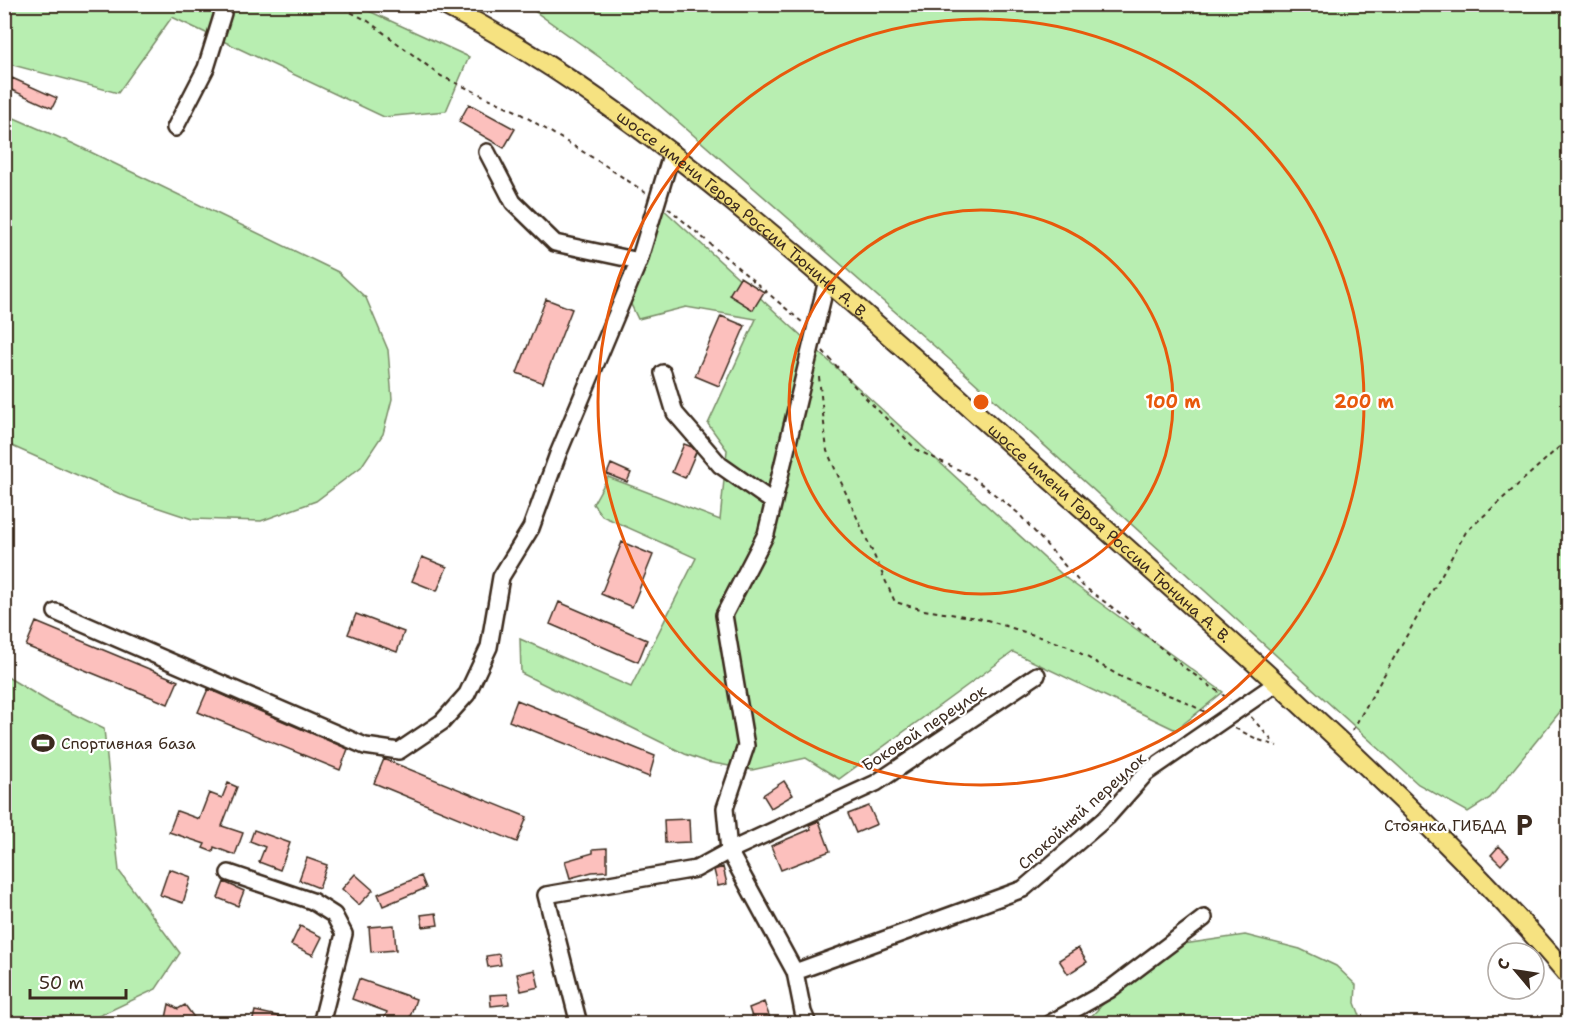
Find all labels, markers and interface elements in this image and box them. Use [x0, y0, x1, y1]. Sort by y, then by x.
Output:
street label: шоссе имени Героя России Тюнина А. В. [613, 105, 873, 323]
text: 100 m [1145, 390, 1201, 414]
text: 200 m [1334, 390, 1395, 414]
centre of rings [971, 392, 991, 412]
street label: шоссе имени Героя России Тюнина А. В. [984, 418, 1236, 647]
street label: Боковой переулок [858, 680, 991, 776]
sports icon: Спортивная база [30, 730, 56, 756]
place label: Спортивная база [61, 733, 196, 754]
street label: Спокойный переулок [1013, 748, 1151, 874]
parking icon: Стоянка ГИБДД [1511, 812, 1537, 838]
place label: Стоянка ГИБДД [1384, 815, 1506, 836]
north arrow [1486, 941, 1546, 1001]
text: С [1492, 954, 1515, 973]
scale bar [30, 962, 126, 1000]
text: 50 m [39, 971, 84, 995]

